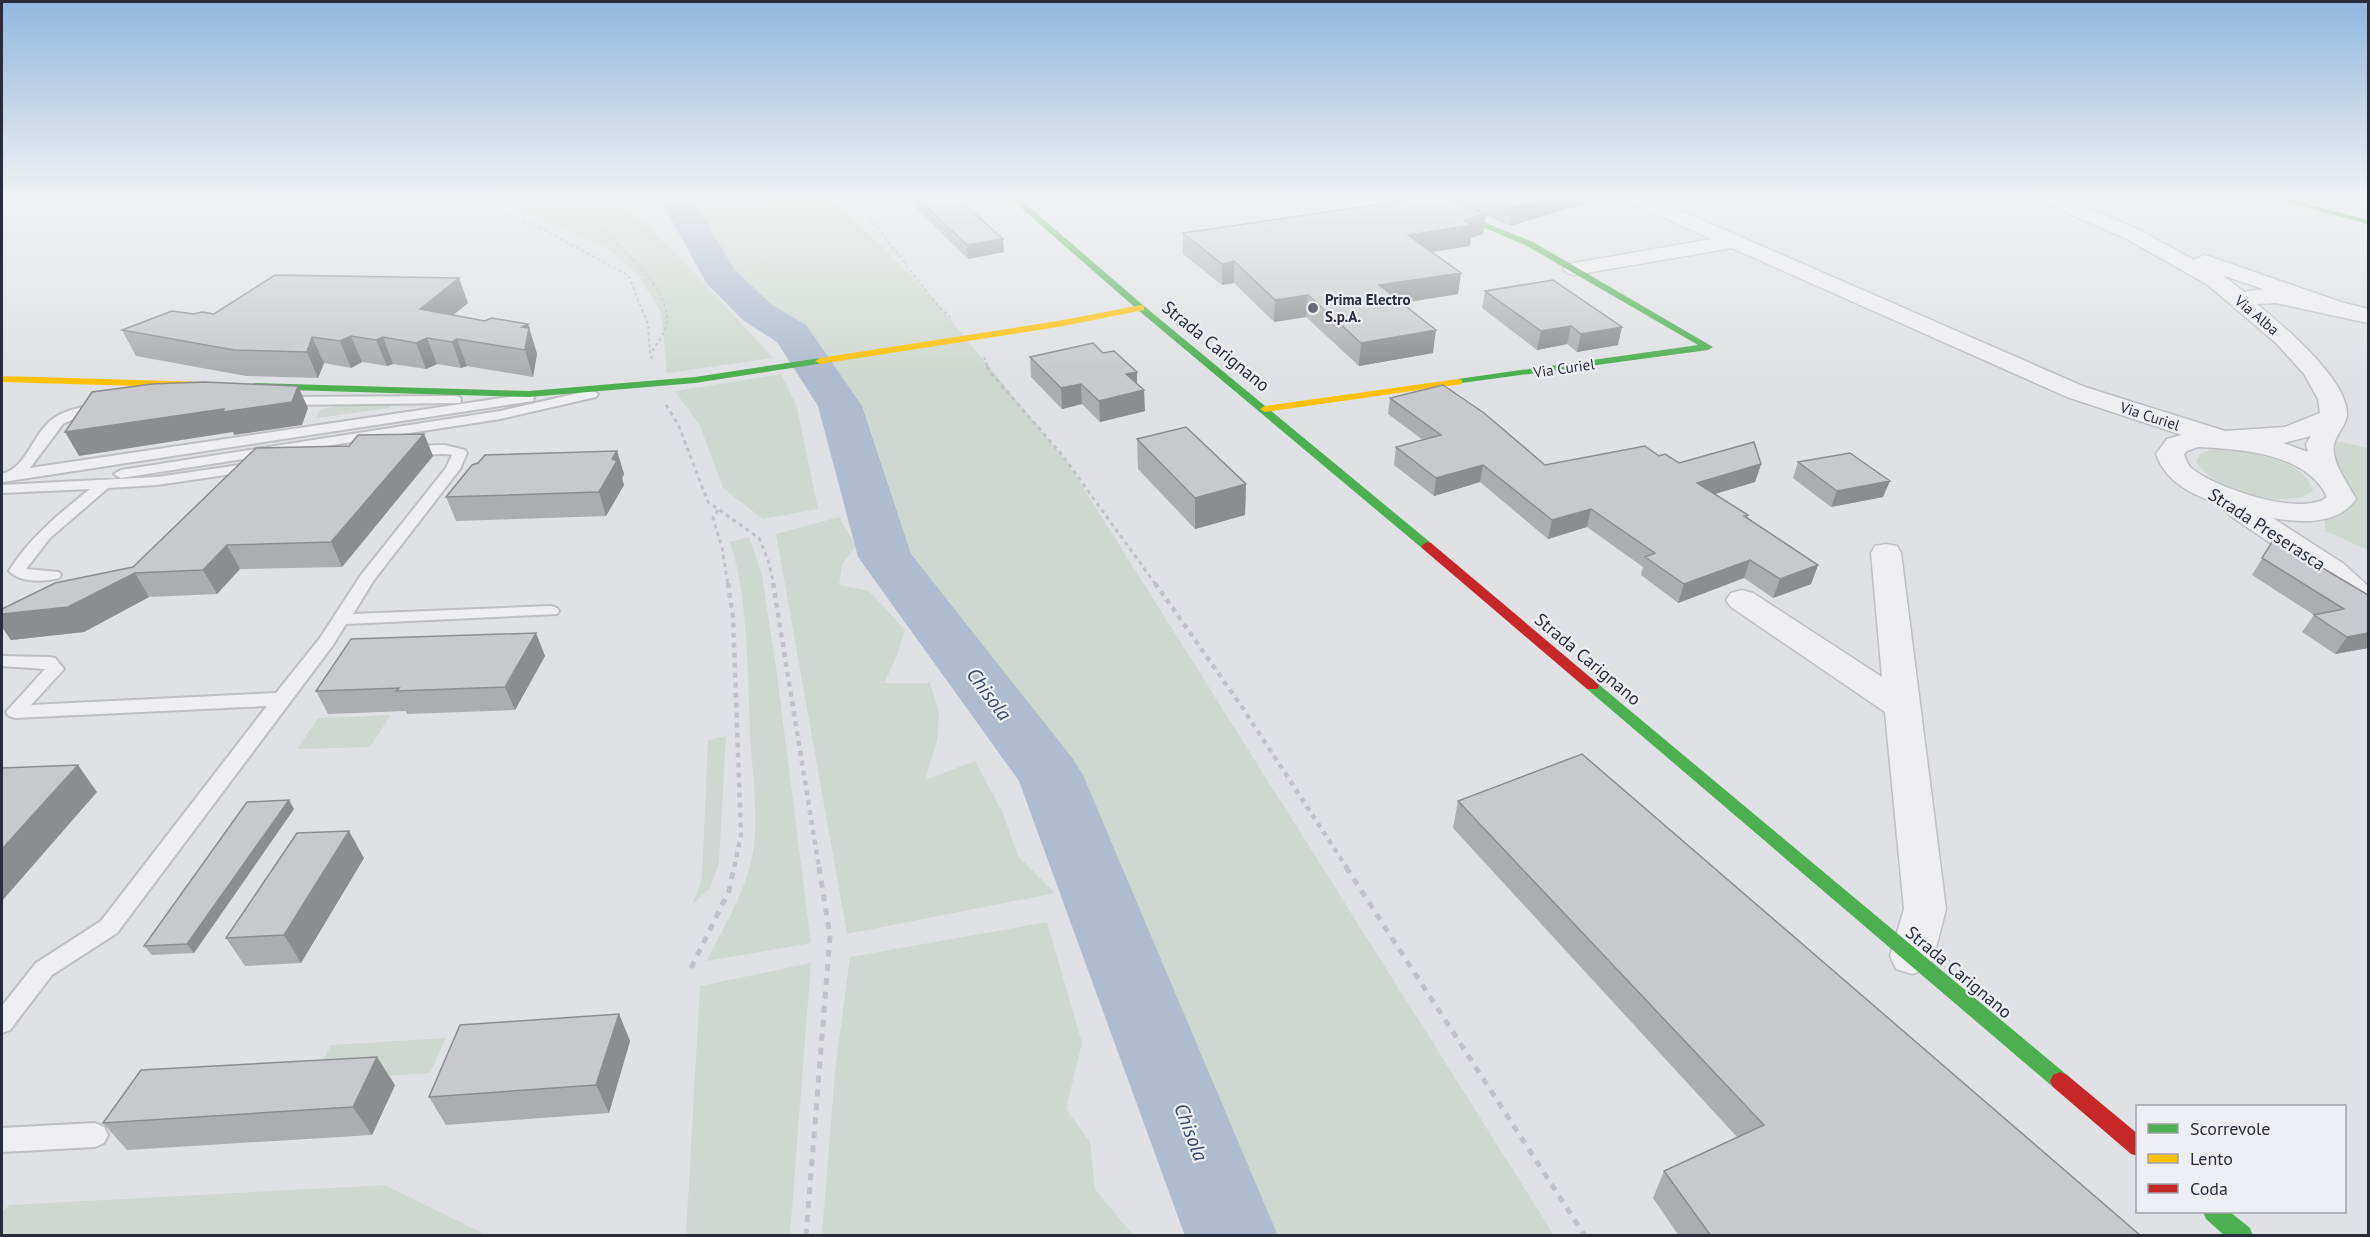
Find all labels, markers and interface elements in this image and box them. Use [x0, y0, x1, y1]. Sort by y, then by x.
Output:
place label: Prima Electro S.p.A. [1325, 290, 1411, 326]
street label: Via Alba [2230, 290, 2283, 339]
street label: Strada Carignano [1158, 296, 1274, 396]
marker: Prima Electro S.p.A. [1306, 301, 1320, 315]
street label: Via Curiel [1531, 354, 1596, 382]
street label: Via Curiel [2117, 397, 2183, 435]
street label: Strada Preserasca [2204, 483, 2330, 575]
street label: Strada Carignano [1530, 608, 1646, 710]
water label: Chisola [961, 662, 1018, 726]
street label: Strada Carignano [1901, 921, 2017, 1023]
water label: Chisola [1168, 1099, 1214, 1165]
legend [2136, 1105, 2346, 1213]
text: Scorrevole [2190, 1117, 2270, 1140]
text: Lento [2190, 1147, 2233, 1170]
text: Coda [2190, 1177, 2228, 1200]

